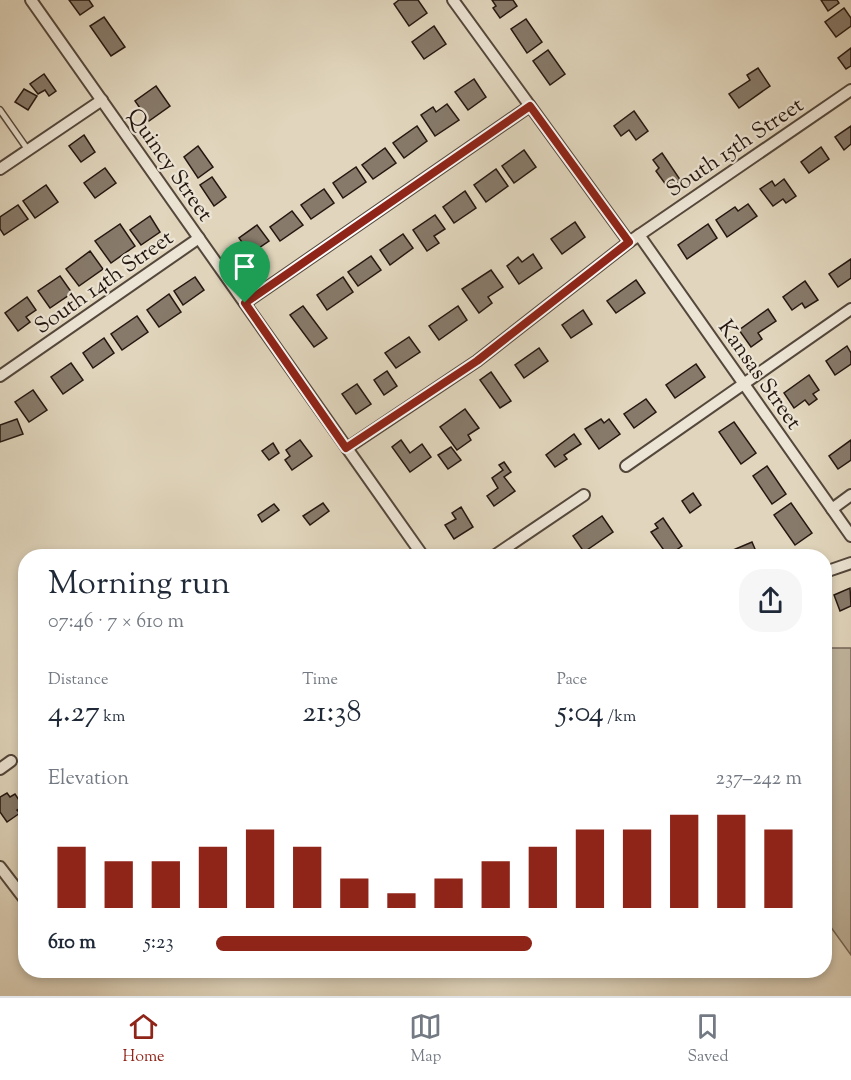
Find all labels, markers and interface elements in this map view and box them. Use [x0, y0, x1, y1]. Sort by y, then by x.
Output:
street label: South 15th Street [660, 90, 811, 206]
street label: Quincy Street [118, 103, 220, 229]
street label: South 14th Street [29, 223, 181, 343]
pin [219, 241, 270, 303]
icon: arrive [228, 250, 261, 283]
street label: Kansas Street [709, 314, 809, 438]
text: Morning run [48, 561, 230, 609]
button: share [739, 569, 802, 632]
text: 07:46 · 7 × 610 m [48, 608, 184, 637]
text: Distance [48, 669, 108, 692]
text: Time [302, 669, 338, 692]
text: Pace [557, 669, 587, 692]
text: 4.27 [48, 692, 100, 735]
text: 21:38 [302, 692, 362, 735]
text: 5:04 [557, 692, 604, 735]
text: km [100, 706, 125, 729]
text: /km [604, 706, 636, 729]
text: Elevation [48, 765, 129, 794]
text: 237–242 m [716, 765, 802, 794]
text: 610 m [48, 929, 96, 958]
text: 5:23 [144, 929, 173, 958]
tab: Home [122, 1010, 164, 1069]
tab: Map [409, 1010, 442, 1069]
tab: Saved [687, 1010, 728, 1069]

